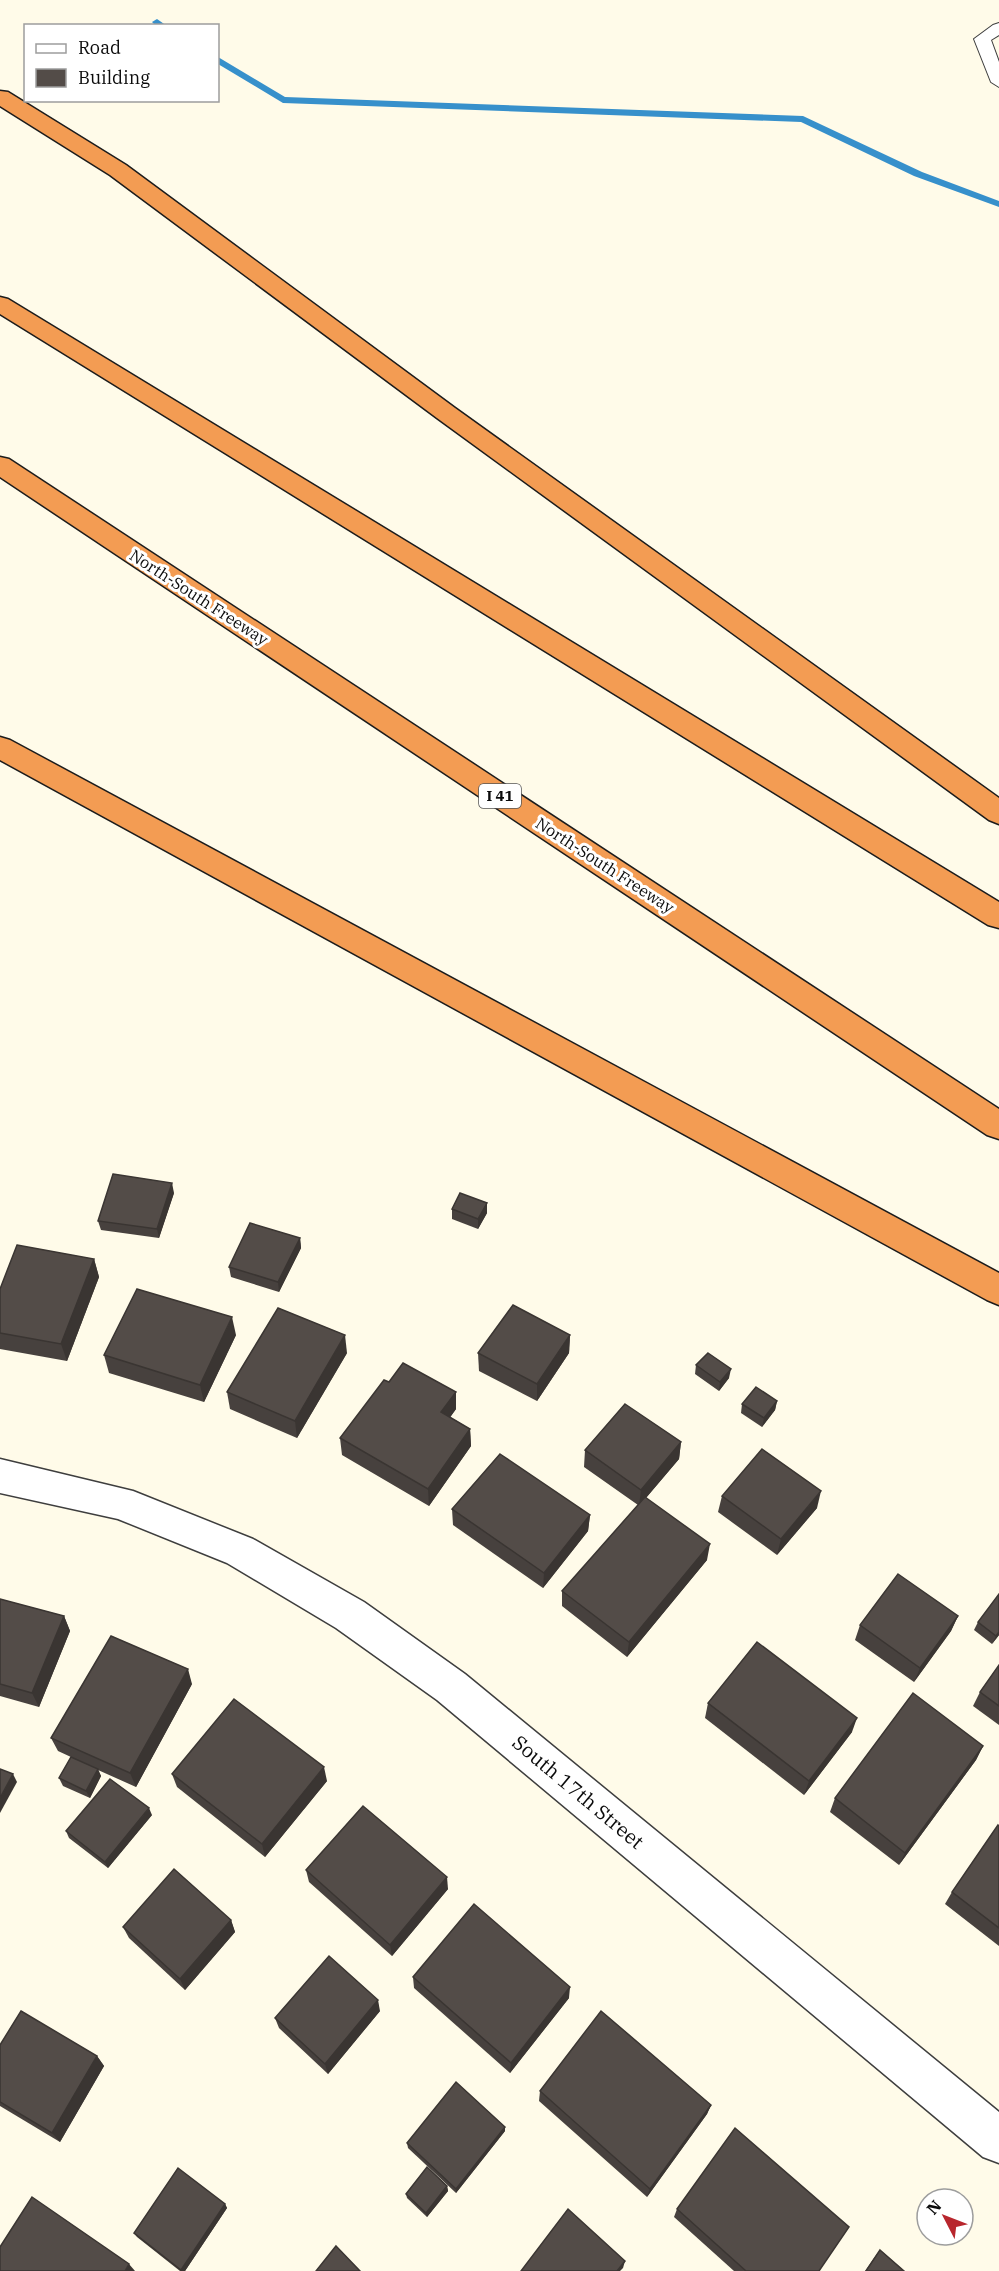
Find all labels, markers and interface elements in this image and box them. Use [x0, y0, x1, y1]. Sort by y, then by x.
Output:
legend [24, 24, 219, 102]
text: Road [78, 36, 121, 59]
text: Building [78, 66, 150, 89]
street label: North-South Freeway [126, 545, 272, 650]
road number: I 41 [479, 784, 521, 808]
street label: North-South Freeway [532, 813, 678, 918]
street label: South 17th Street [507, 1729, 650, 1855]
north arrow [915, 2187, 975, 2247]
text: N [922, 2196, 946, 2218]

